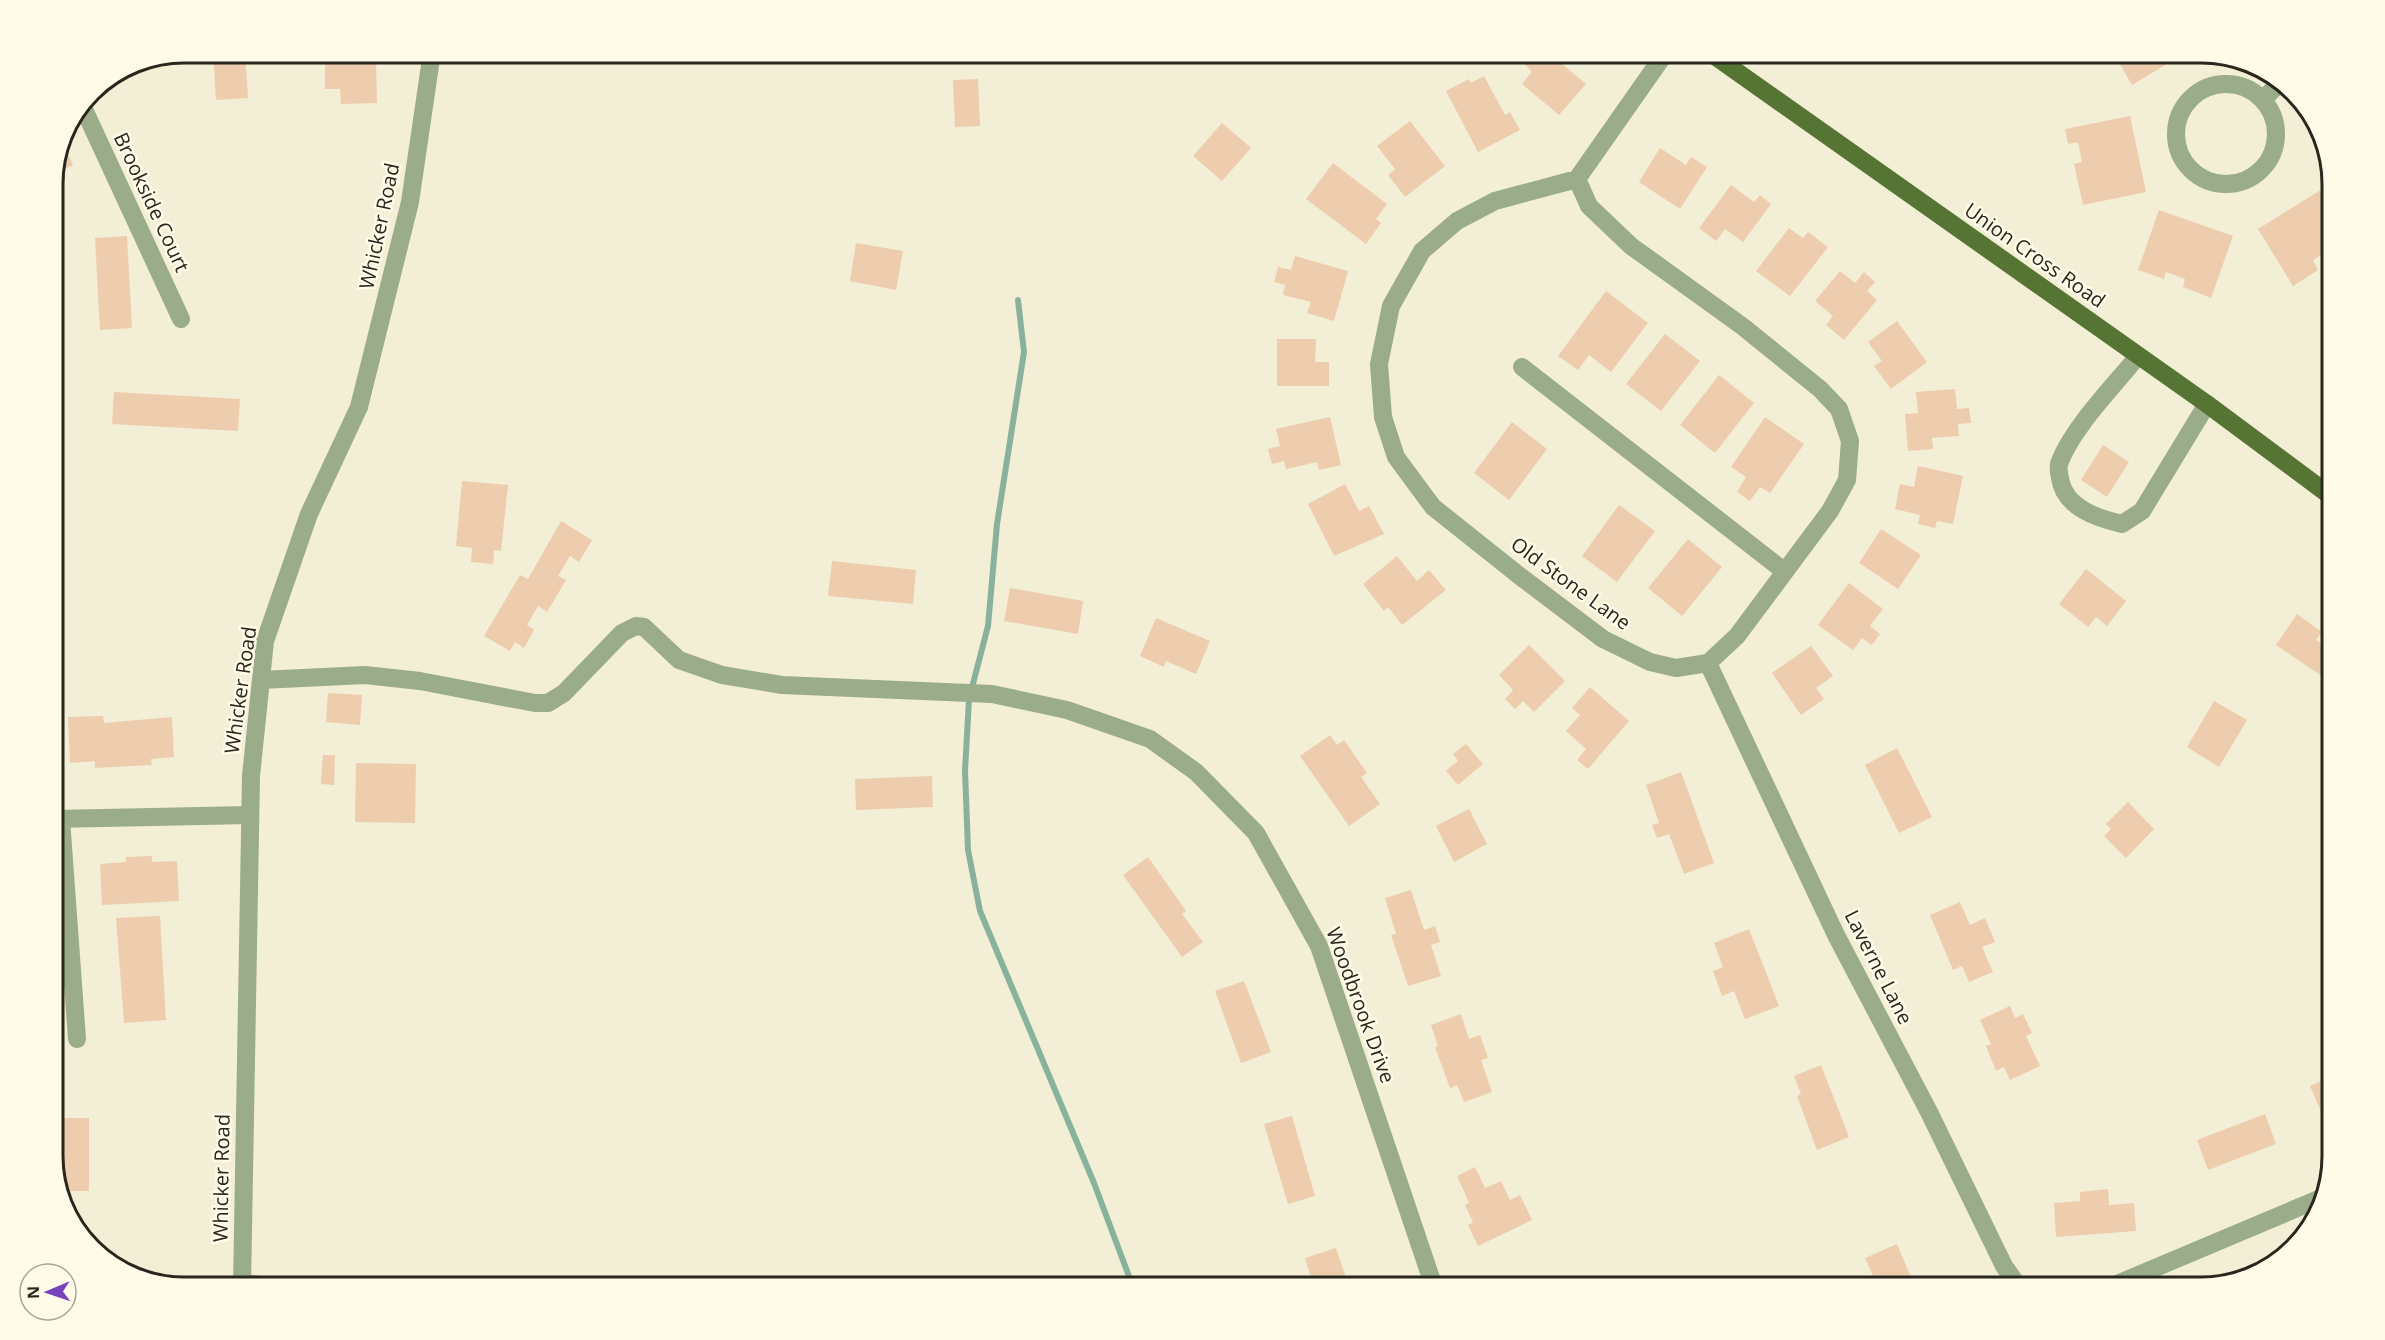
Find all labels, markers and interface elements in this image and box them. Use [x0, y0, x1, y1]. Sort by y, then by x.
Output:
street label: Brookside Court [108, 128, 196, 276]
street label: Whicker Road [352, 160, 406, 292]
street label: Union Cross Road [1959, 196, 2111, 314]
street label: Old Stone Lane [1506, 530, 1636, 636]
street label: Whicker Road [218, 625, 262, 755]
street label: Laverne Lane [1839, 905, 1919, 1029]
street label: Woodbrook Drive [1320, 923, 1402, 1087]
street label: Whicker Road [206, 1114, 236, 1242]
north arrow [18, 1262, 78, 1322]
text: N [22, 1286, 44, 1299]

